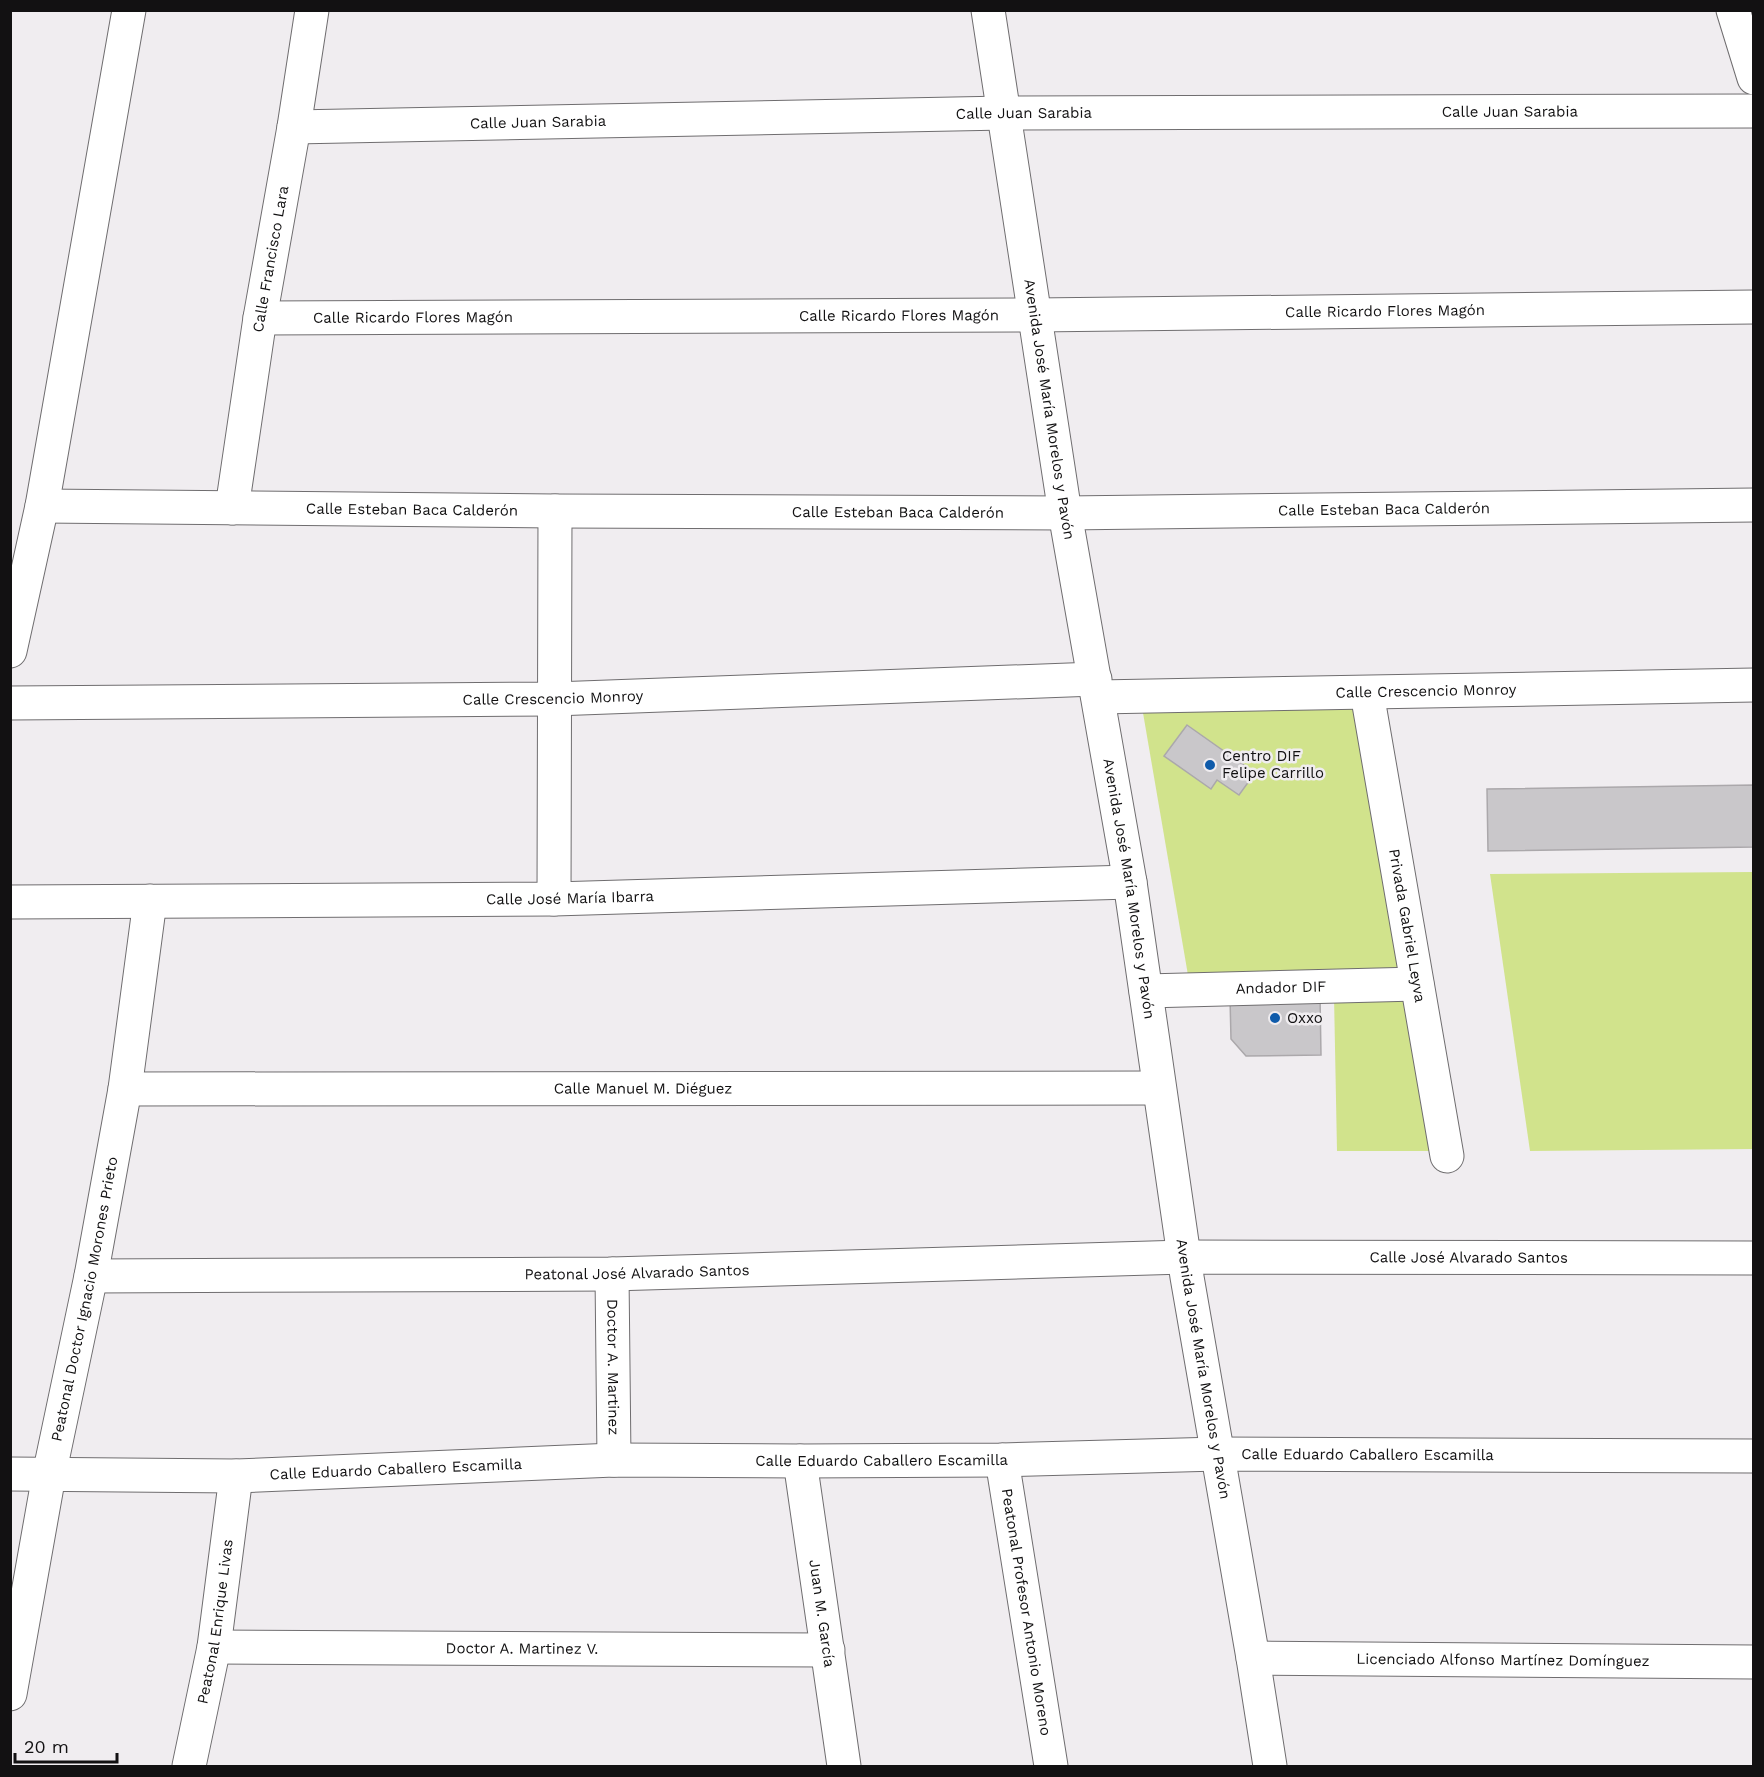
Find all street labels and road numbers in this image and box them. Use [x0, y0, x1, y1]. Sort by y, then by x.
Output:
street label: Calle Juan Sarabia [1442, 102, 1579, 121]
street label: Calle Juan Sarabia [956, 104, 1093, 123]
street label: Calle Juan Sarabia [470, 112, 607, 133]
street label: Calle Francisco Lara [249, 184, 292, 334]
street label: Avenida José María Morelos y Pavón [1020, 278, 1079, 541]
street label: Calle Ricardo Flores Magón [1285, 301, 1485, 321]
street label: Calle Ricardo Flores Magón [799, 306, 999, 325]
street label: Calle Ricardo Flores Magón [313, 308, 513, 327]
street label: Calle Esteban Baca Calderón [1278, 499, 1490, 520]
street label: Calle Esteban Baca Calderón [306, 500, 518, 520]
street label: Calle Esteban Baca Calderón [792, 503, 1004, 522]
street label: Calle Crescencio Monroy [1335, 680, 1517, 702]
street label: Calle Crescencio Monroy [462, 687, 644, 709]
street label: Avenida José María Morelos y Pavón [1099, 757, 1159, 1020]
street label: Privada Gabriel Leyva [1385, 847, 1429, 1004]
street label: Calle José María Ibarra [486, 887, 655, 908]
street label: Andador DIF [1235, 977, 1327, 998]
street label: Calle Manuel M. Diéguez [554, 1079, 732, 1098]
street label: Peatonal Doctor Ignacio Morones Prieto [47, 1155, 122, 1443]
street label: Avenida José María Morelos y Pavón [1173, 1238, 1234, 1500]
street label: Calle José Alvarado Santos [1369, 1248, 1568, 1267]
street label: Peatonal José Alvarado Santos [524, 1261, 750, 1283]
street label: Doctor A. Martinez [603, 1299, 623, 1435]
street label: Calle Eduardo Caballero Escamilla [1241, 1445, 1494, 1464]
street label: Calle Eduardo Caballero Escamilla [755, 1451, 1009, 1470]
street label: Calle Eduardo Caballero Escamilla [269, 1455, 523, 1484]
street label: Peatonal Profesor Antonio Moreno [998, 1487, 1055, 1737]
street label: Peatonal Enrique Livas [193, 1538, 237, 1706]
street label: Juan M. García [805, 1558, 839, 1669]
street label: Doctor A. Martinez V. [446, 1639, 598, 1658]
street label: Licenciado Alfonso Martínez Domínguez [1356, 1650, 1650, 1670]

